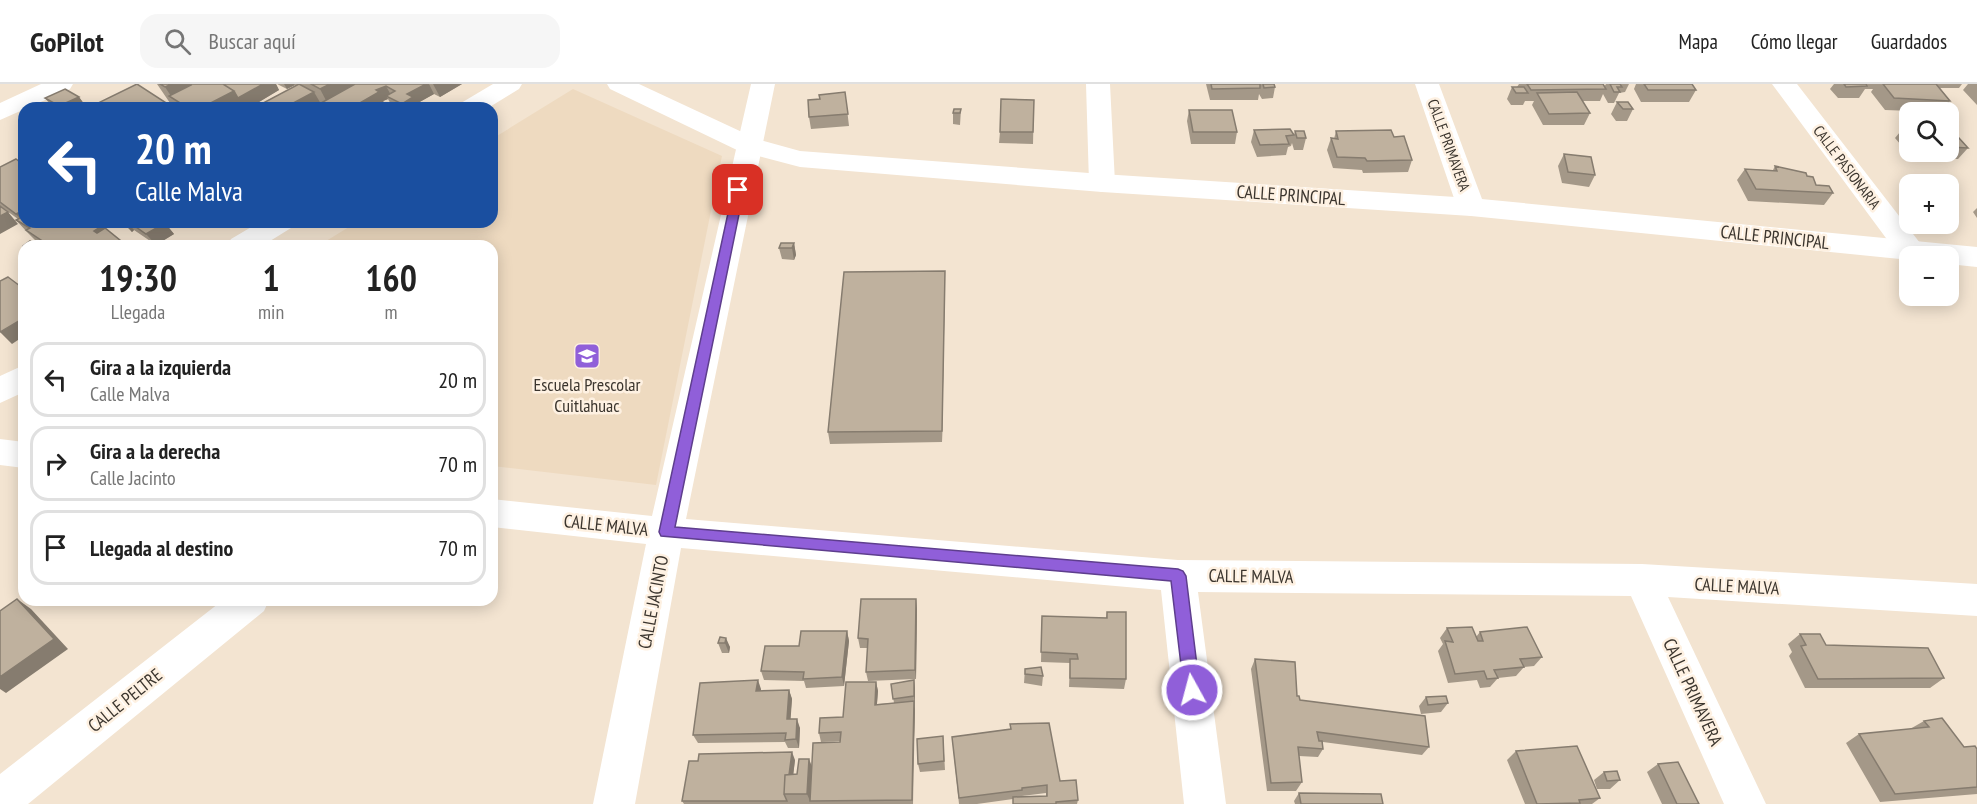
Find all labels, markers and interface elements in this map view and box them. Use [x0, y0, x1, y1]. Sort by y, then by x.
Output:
search box [140, 14, 560, 68]
text: GoPilot [30, 23, 104, 60]
icon: search [161, 25, 194, 58]
text: Buscar aquí [209, 27, 296, 55]
text: Mapa [1679, 28, 1718, 55]
text: Cómo llegar [1751, 28, 1838, 55]
text: Guardados [1871, 28, 1947, 55]
street label: CALLE PRIMAVERA [1424, 96, 1475, 194]
map controls [1899, 102, 1959, 306]
button: search [1899, 102, 1959, 162]
text: 20 m [135, 121, 212, 176]
street label: CALLE PASIONARIA [1809, 121, 1885, 213]
icon: left [36, 126, 114, 204]
pin [712, 164, 763, 215]
icon: arrive [721, 173, 754, 206]
text: Calle Malva [135, 174, 243, 208]
button: + [1899, 174, 1959, 234]
street label: CALLE PRINCIPAL [1236, 180, 1347, 210]
street label: CALLE PRINCIPAL [1720, 220, 1831, 254]
button: − [1899, 246, 1959, 306]
text: 19:30 [99, 254, 177, 301]
text: 1 [262, 254, 280, 301]
text: 160 [365, 254, 417, 301]
text: Llegada [111, 299, 165, 325]
text: min [258, 299, 284, 325]
text: m [385, 299, 398, 325]
school or university icon: Escuela Prescolar Cuitlahuac [572, 341, 602, 371]
text: Gira a la izquierda [90, 353, 231, 381]
icon: left [39, 363, 72, 396]
text: 20 m [438, 366, 477, 394]
place label: Escuela Prescolar Cuitlahuac [534, 373, 641, 417]
text: Calle Malva [90, 381, 170, 407]
text: Gira a la derecha [90, 437, 220, 465]
icon: right [39, 447, 72, 480]
text: 70 m [438, 450, 477, 478]
text: Calle Jacinto [90, 465, 176, 491]
street label: CALLE MALVA [563, 509, 650, 541]
icon: arrive [39, 531, 72, 564]
text: Llegada al destino [90, 534, 233, 562]
text: 70 m [438, 534, 477, 562]
street label: CALLE JACINTO [633, 553, 673, 651]
street label: CALLE MALVA [1208, 564, 1294, 588]
street label: CALLE MALVA [1694, 572, 1780, 600]
street label: CALLE PRIMAVERA [1658, 635, 1728, 750]
position arrow [1160, 658, 1224, 722]
street label: CALLE PELTRE [83, 663, 167, 737]

